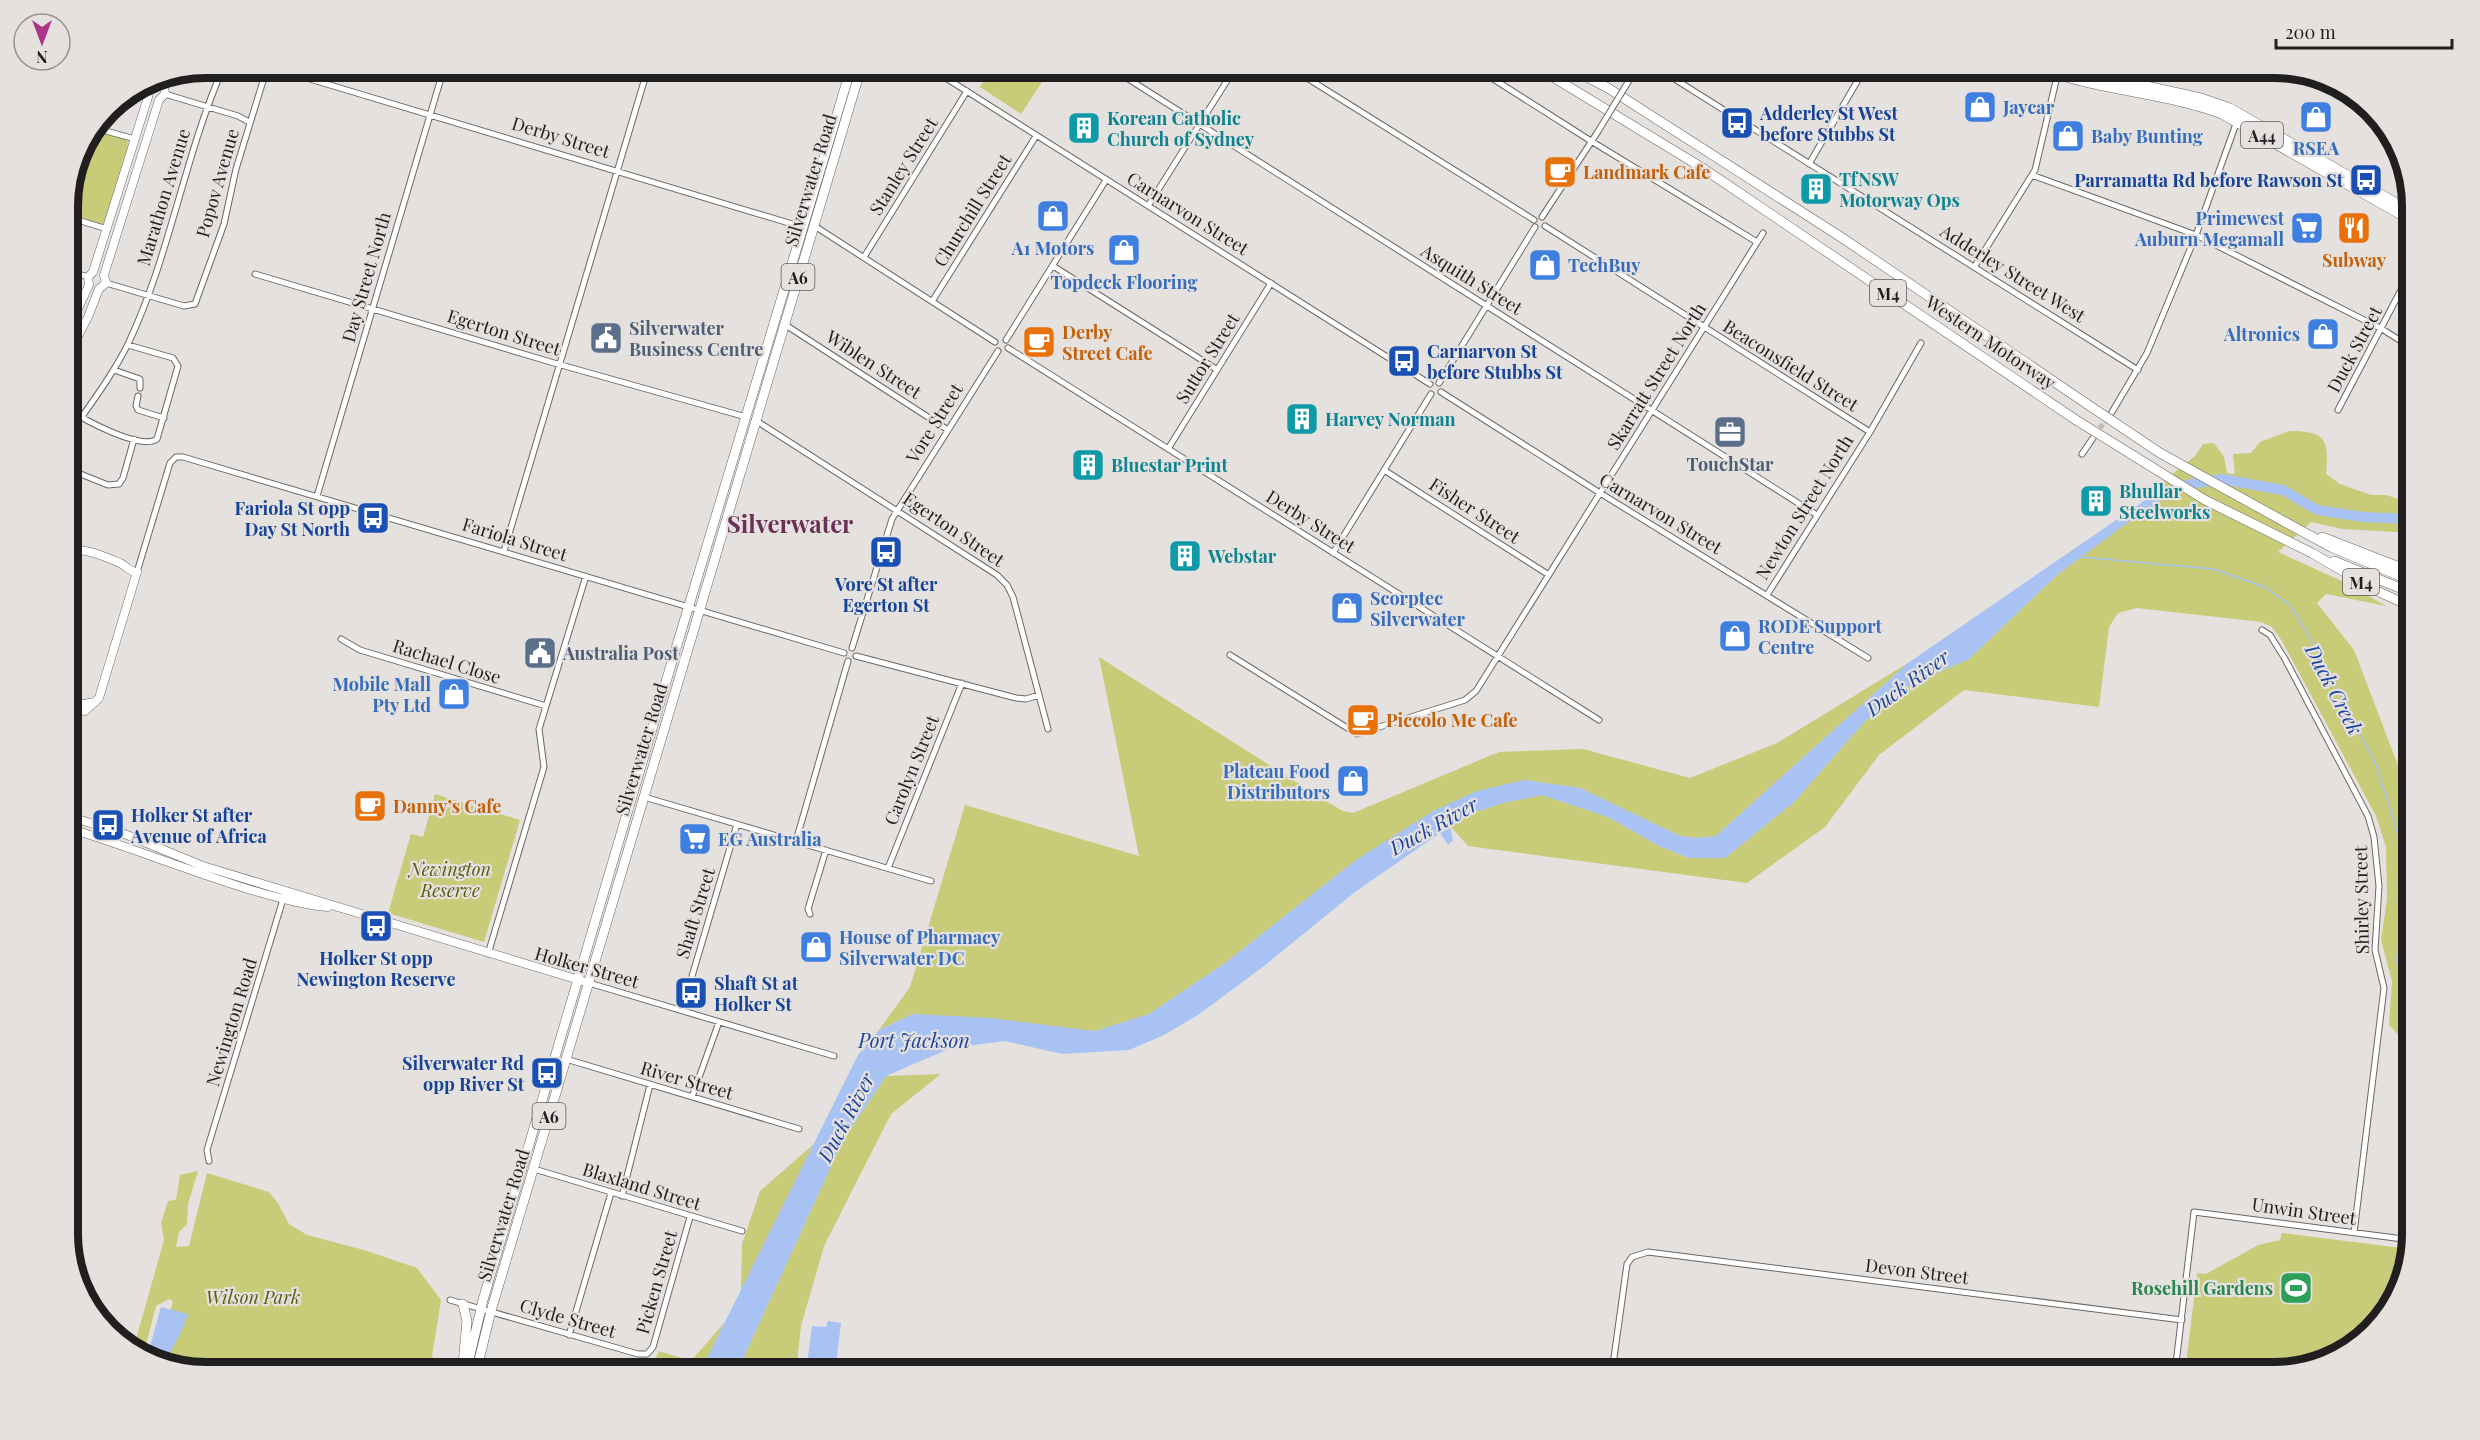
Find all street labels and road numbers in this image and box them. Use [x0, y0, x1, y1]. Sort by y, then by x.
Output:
street label: Silverwater Road [778, 110, 842, 249]
street label: Derby Street [509, 111, 613, 163]
street label: Stanley Street [863, 112, 943, 219]
road number: A44 [2241, 122, 2283, 148]
street label: Marathon Avenue [131, 125, 195, 269]
street label: Popov Avenue [190, 126, 244, 240]
street label: Churchill Street [928, 149, 1017, 271]
street label: Carnarvon Street [1123, 166, 1254, 260]
street label: Day Street North [336, 209, 396, 345]
street label: Adderley Street West [1935, 218, 2090, 328]
street label: Asquith Street [1416, 238, 1528, 320]
road number: A6 [782, 264, 814, 290]
road number: M4 [1870, 280, 1906, 306]
street label: Western Motorway [1920, 289, 2061, 394]
street label: Skarratt Street North [1601, 298, 1711, 454]
street label: Duck Street [2321, 301, 2387, 396]
street label: Egerton Street [444, 303, 564, 361]
street label: Suttor Street [1170, 308, 1245, 408]
street label: Beaconsfield Street [1719, 314, 1864, 417]
street label: Wiblen Street [821, 324, 927, 404]
street label: Vore Street [900, 378, 968, 468]
street label: Newton Street North [1750, 430, 1859, 584]
street label: Carnarvon Street [1595, 467, 1727, 559]
street label: Fisher Street [1425, 472, 1526, 549]
street label: Derby Street [1262, 484, 1361, 558]
street label: Egerton Street [899, 486, 1010, 572]
street label: Fariola Street [460, 512, 571, 567]
road number: M4 [2343, 569, 2379, 595]
street label: Rachael Close [390, 633, 504, 689]
street label: Silverwater Road [609, 679, 673, 818]
street label: Carolyn Street [878, 711, 944, 828]
street label: Shirley Street [2348, 845, 2374, 954]
street label: Shaft Street [670, 864, 720, 962]
street label: Holker Street [532, 941, 642, 993]
street label: Newington Road [200, 954, 262, 1089]
street label: River Street [638, 1055, 737, 1105]
road number: A6 [532, 1103, 566, 1129]
street label: Silverwater Road [471, 1145, 535, 1284]
street label: Blaxland Street [580, 1157, 705, 1216]
street label: Unwin Street [2250, 1192, 2358, 1230]
street label: Picken Street [630, 1227, 682, 1337]
street label: Devon Street [1864, 1253, 1971, 1289]
street label: Clyde Street [517, 1293, 619, 1343]

